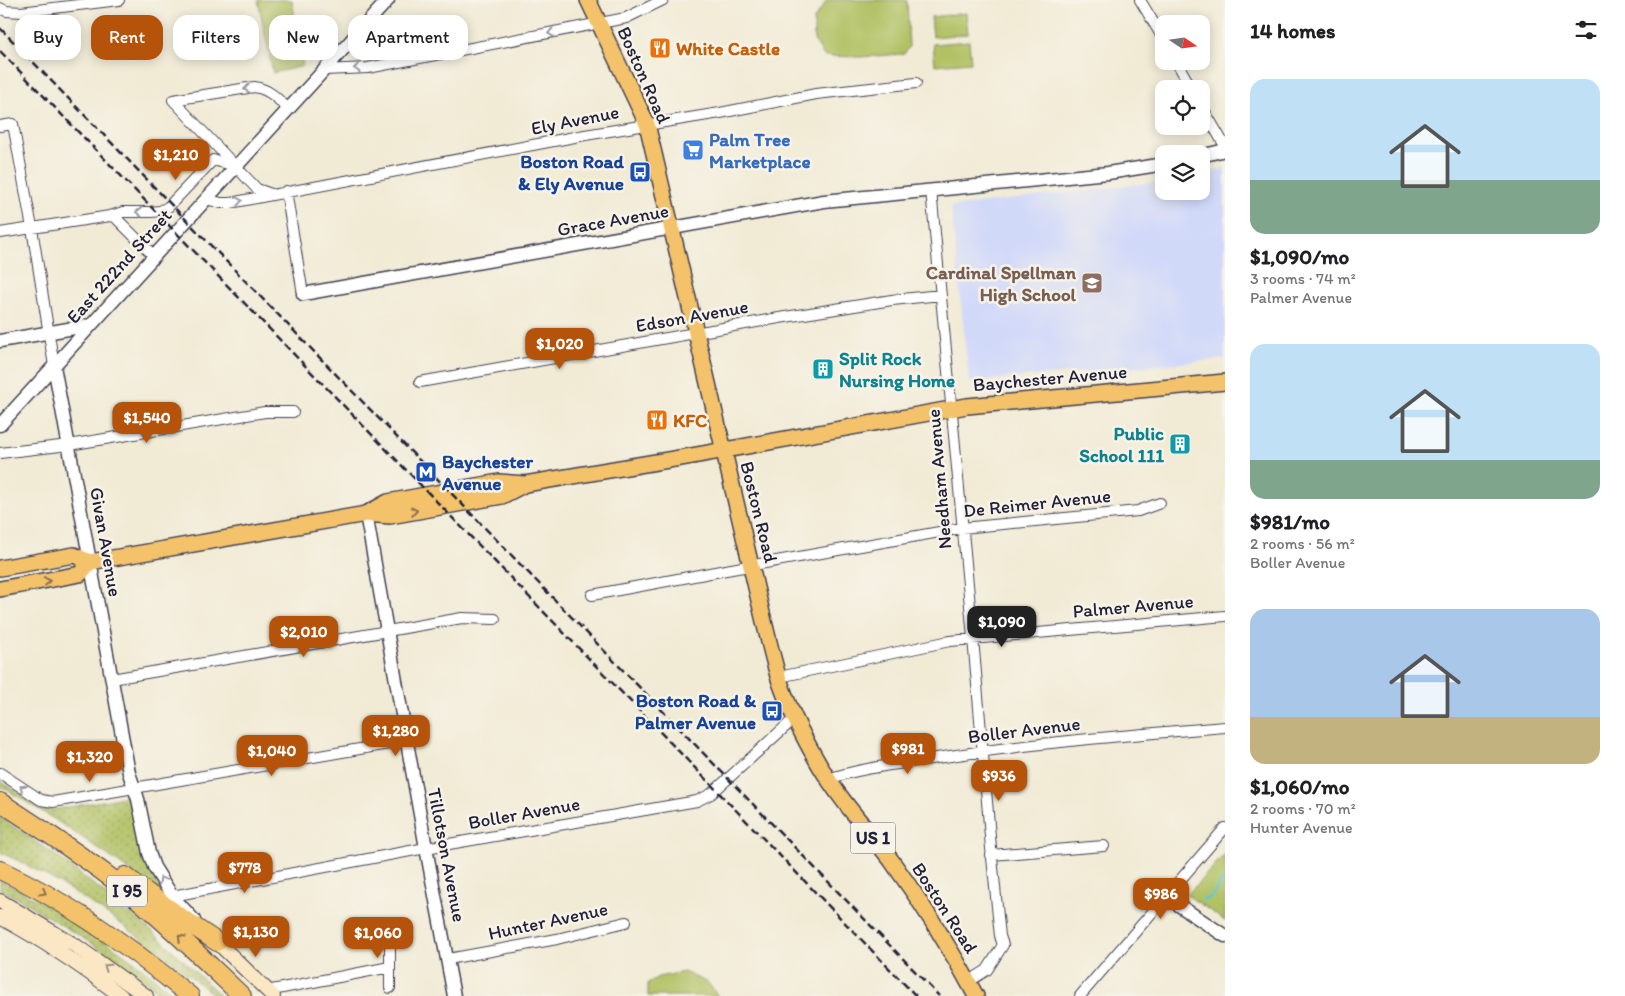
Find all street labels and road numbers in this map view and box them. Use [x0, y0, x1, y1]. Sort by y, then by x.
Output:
street label: Boston Road [612, 23, 676, 128]
street label: Ely Avenue [529, 100, 621, 140]
street label: Grace Avenue [555, 199, 671, 241]
street label: East 222nd Street [62, 204, 176, 328]
street label: Edson Avenue [634, 295, 750, 337]
street label: Baychester Avenue [972, 360, 1128, 396]
street label: Needham Avenue [921, 408, 957, 550]
street label: Boston Road [735, 459, 783, 566]
street label: De Reimer Avenue [962, 484, 1112, 522]
street label: Givan Avenue [85, 485, 127, 599]
street label: Palmer Avenue [1072, 589, 1194, 623]
street label: Boller Avenue [966, 712, 1082, 748]
street label: Tillotson Avenue [423, 786, 471, 924]
street label: Boller Avenue [466, 792, 582, 834]
road number: US 1 [850, 822, 896, 854]
street label: Boston Road [907, 858, 983, 958]
road number: I 95 [107, 876, 147, 906]
street label: Hunter Avenue [486, 897, 610, 945]

